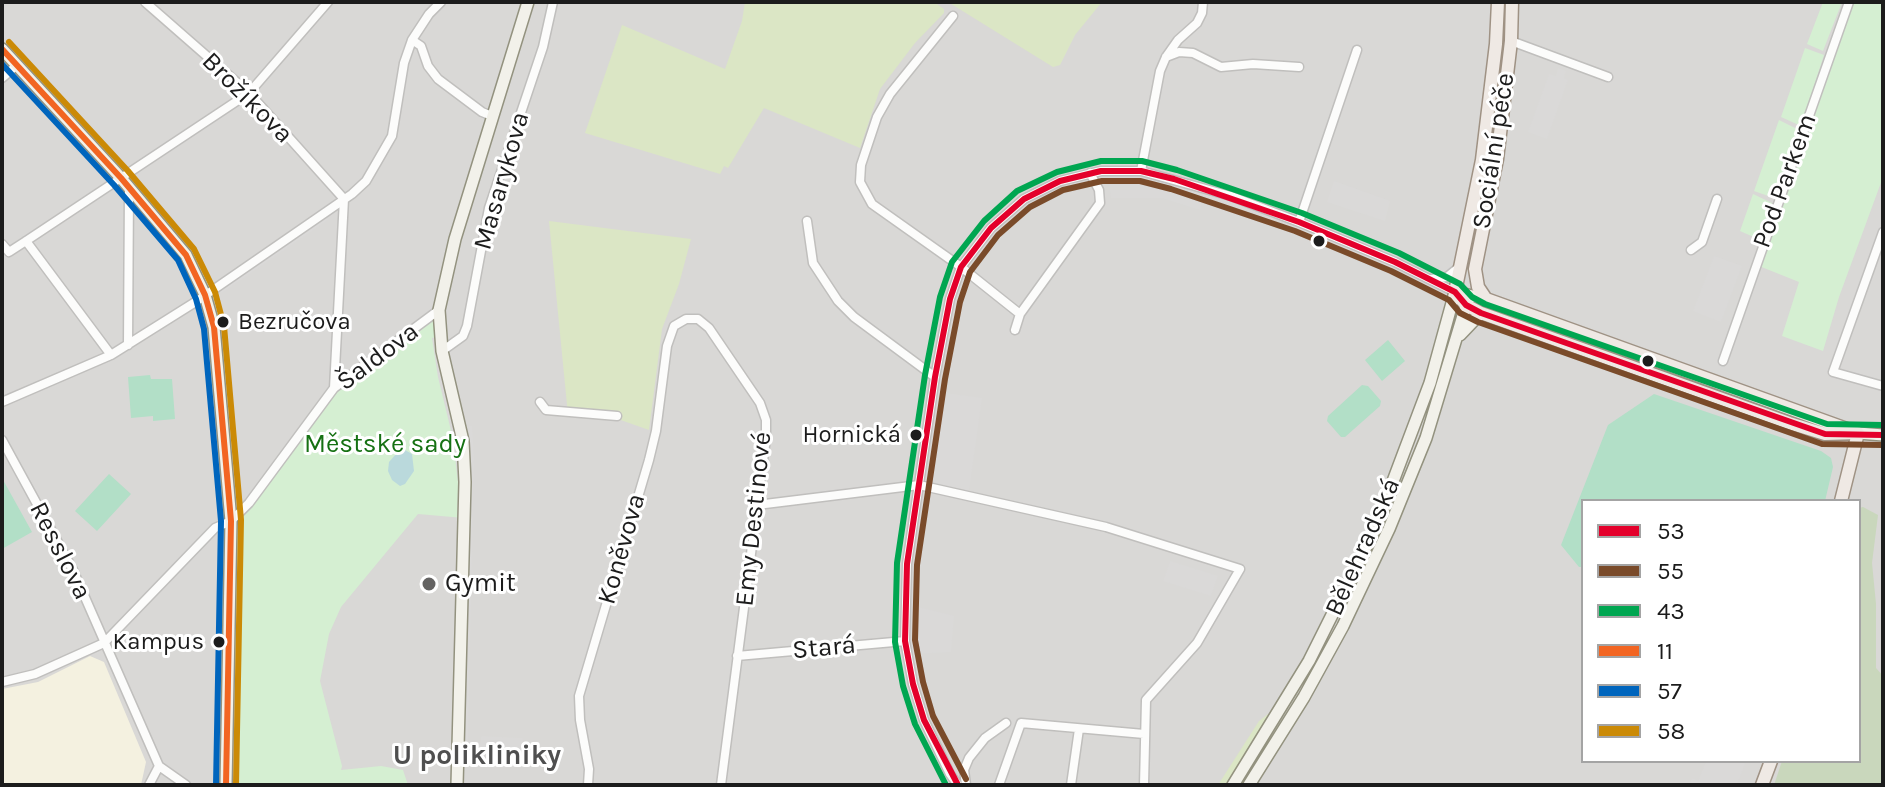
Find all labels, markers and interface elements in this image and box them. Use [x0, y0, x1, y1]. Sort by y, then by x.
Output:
street label: Brožíkova [195, 46, 299, 150]
street label: Sociální péče [1466, 71, 1522, 231]
street label: Masarykova [467, 108, 537, 254]
street label: Pod Parkem [1746, 110, 1824, 252]
unlabelled marker [1311, 233, 1327, 249]
place label: Bezručova [238, 308, 351, 336]
marker: Bezručova [215, 314, 231, 330]
street label: Šaldova [331, 316, 425, 398]
unlabelled marker [1640, 353, 1656, 369]
place label: Hornická [802, 421, 901, 449]
marker: Hornická [908, 427, 924, 443]
park label: Městské sady [304, 429, 466, 461]
street label: Emy Destinové [729, 430, 779, 608]
street label: Bělehradská [1319, 473, 1407, 621]
street label: Koněvova [591, 490, 653, 608]
street label: Resslova [22, 497, 98, 605]
legend [1581, 499, 1861, 763]
text: 53 [1657, 517, 1685, 545]
text: 55 [1657, 557, 1684, 585]
place label: Gymit [445, 568, 516, 600]
marker: Gymit [420, 575, 438, 593]
text: 43 [1657, 597, 1685, 625]
place label: Kampus [113, 628, 204, 656]
street label: Stará [791, 630, 857, 666]
marker: Kampus [211, 634, 227, 650]
text: 11 [1657, 637, 1673, 665]
text: 57 [1657, 677, 1682, 705]
text: 58 [1657, 717, 1685, 745]
district label: U polikliniky [393, 739, 561, 773]

